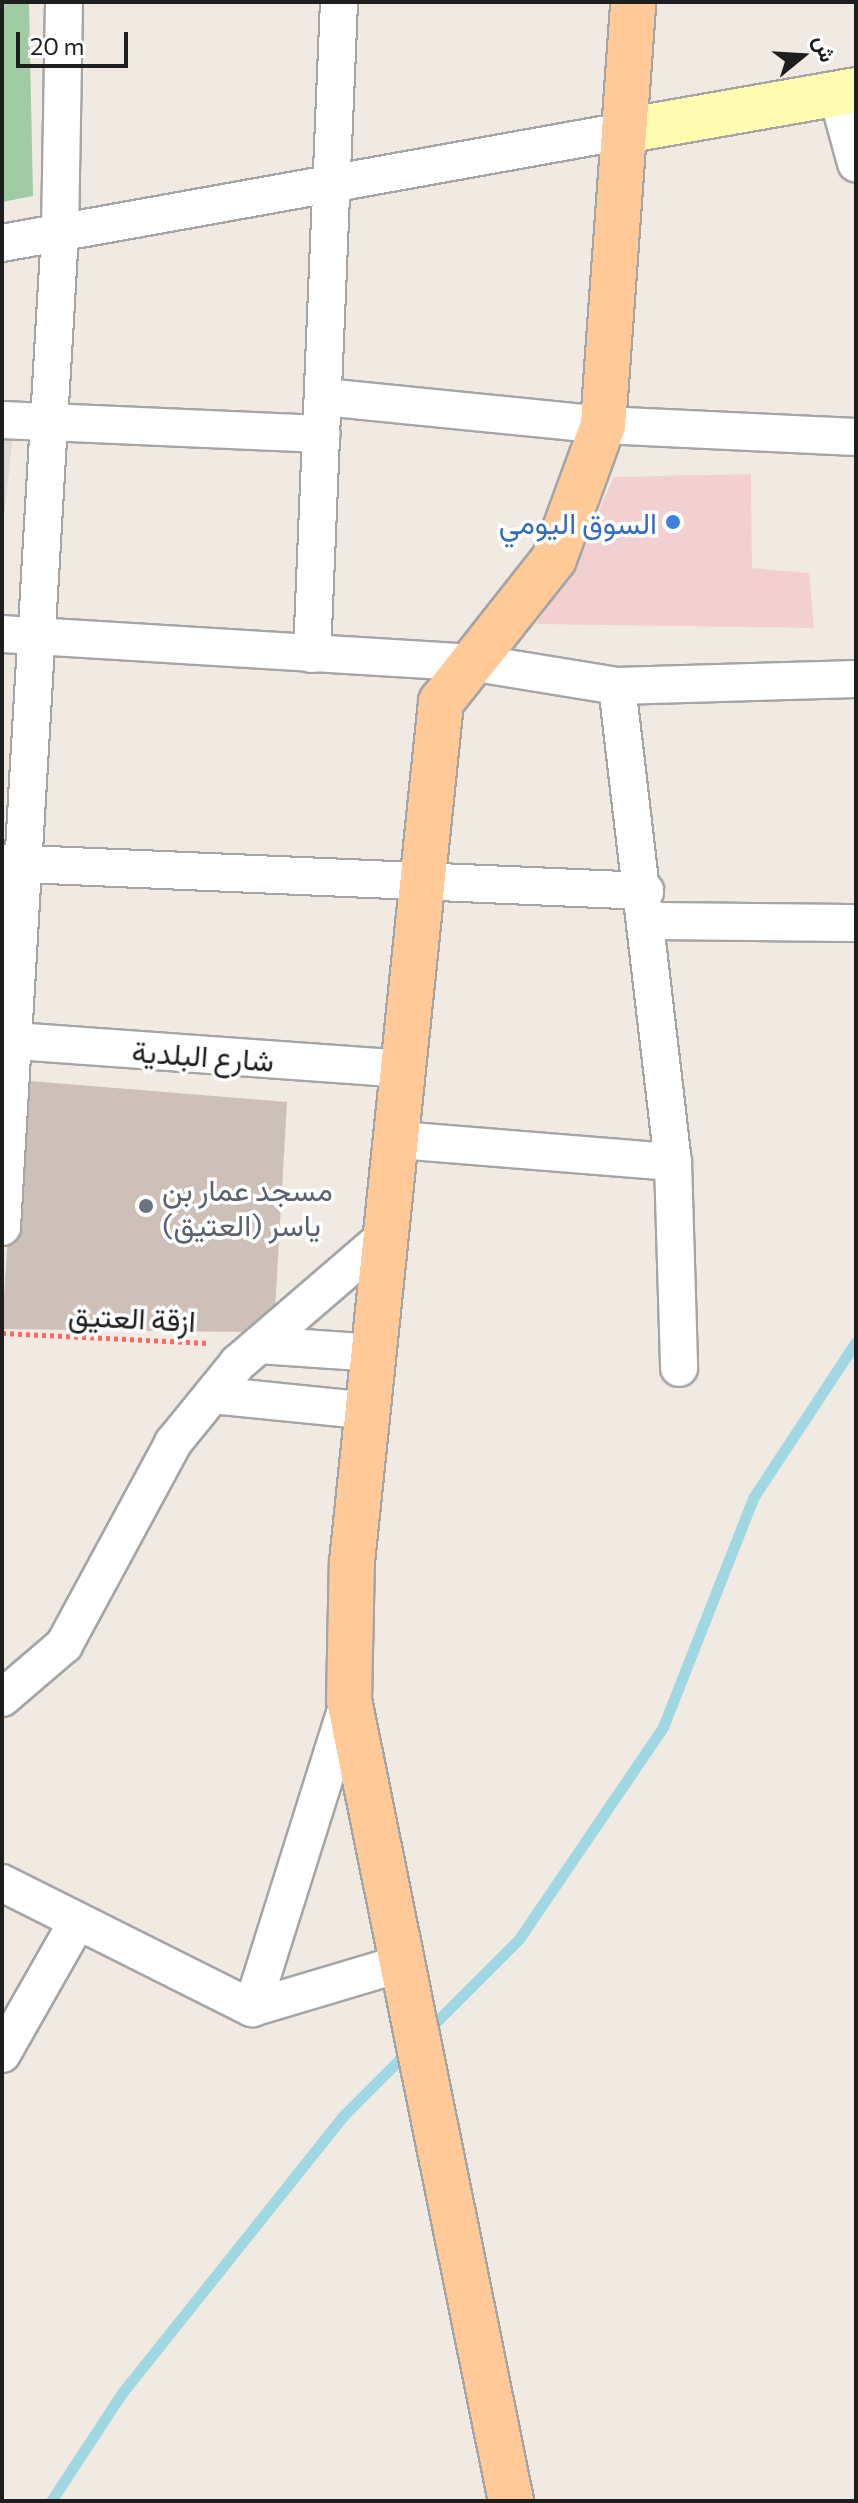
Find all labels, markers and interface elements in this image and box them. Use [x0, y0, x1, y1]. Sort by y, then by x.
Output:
scale bar [20, 16, 132, 66]
north arrow [762, 16, 842, 96]
text: 20 m [30, 31, 84, 60]
text: ش [808, 32, 842, 65]
place label: السوق اليومي [499, 504, 657, 540]
marker: السوق اليومي [664, 513, 682, 531]
street label: شارع البلدية [131, 1032, 275, 1078]
place label: مسجد عمار بن ياسر (العتيق) [162, 1171, 333, 1242]
marker: مسجد عمار بن ياسر (العتيق) [137, 1197, 155, 1215]
street label: ازقة العتيق [67, 1296, 197, 1338]

